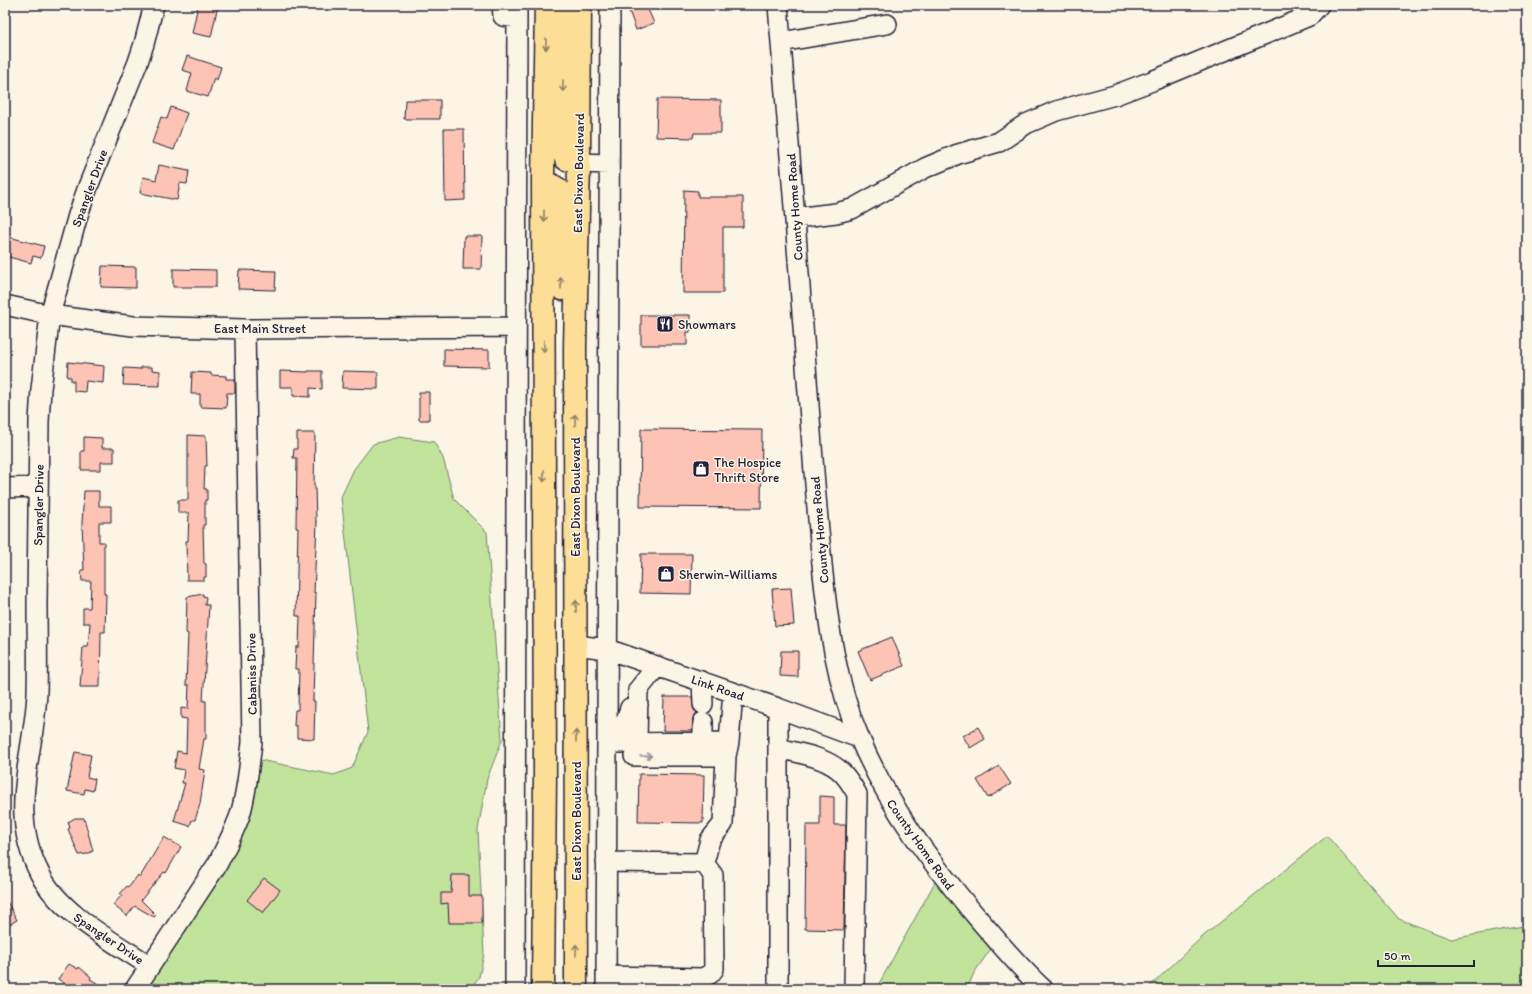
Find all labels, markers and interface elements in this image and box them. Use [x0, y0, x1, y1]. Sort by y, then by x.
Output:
one-way arrow [542, 37, 550, 50]
one-way arrow [559, 79, 567, 92]
street label: East Dixon Boulevard [570, 113, 587, 233]
street label: Spangler Drive [68, 147, 110, 229]
street label: County Home Road [783, 153, 806, 261]
one-way arrow [540, 209, 548, 222]
one-way arrow [558, 277, 565, 290]
restaurant icon: Showmars [655, 314, 675, 334]
place label: Showmars [678, 317, 736, 332]
street label: East Main Street [214, 321, 306, 336]
one-way arrow [540, 339, 548, 352]
one-way arrow [571, 414, 579, 427]
street label: East Dixon Boulevard [568, 437, 583, 557]
place label: The Hospice Thrift Store [714, 455, 781, 485]
shop icon: The Hospice Thrift Store [691, 459, 711, 479]
street label: Spangler Drive [30, 464, 47, 546]
one-way arrow [540, 469, 548, 482]
street label: County Home Road [807, 476, 832, 584]
shop icon: Sherwin-Williams [656, 564, 676, 584]
place label: Sherwin-Williams [679, 567, 778, 582]
one-way arrow [572, 600, 580, 613]
street label: Cabaniss Drive [243, 633, 260, 715]
street label: Link Road [689, 671, 746, 704]
one-way arrow [572, 730, 580, 743]
one-way arrow [639, 752, 652, 760]
street label: East Dixon Boulevard [569, 761, 584, 881]
street label: County Home Road [884, 796, 958, 893]
street label: Spangler Drive [71, 909, 147, 967]
scale bar [1378, 942, 1474, 968]
one-way arrow [572, 944, 580, 957]
text: 50 m [1384, 949, 1410, 963]

